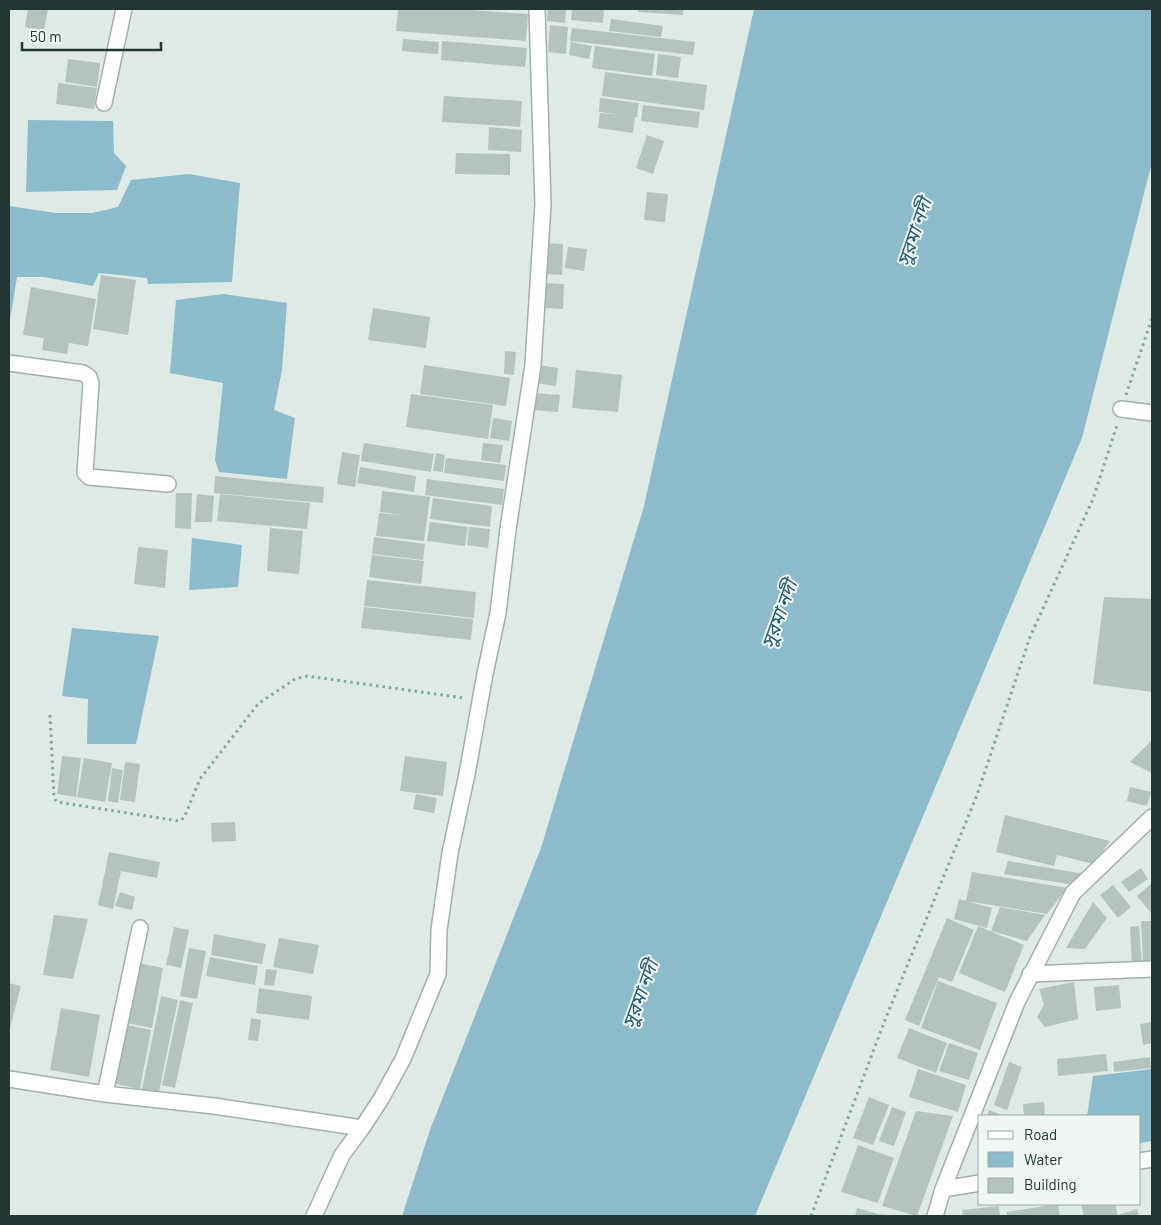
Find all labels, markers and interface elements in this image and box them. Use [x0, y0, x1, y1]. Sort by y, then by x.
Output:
scale bar [22, 20, 161, 52]
text: 50 m [30, 27, 62, 45]
water label: সুরমা নদী [891, 191, 938, 269]
water label: সুরমা নদী [756, 573, 804, 651]
water label: সুরমা নদী [617, 953, 665, 1031]
legend [978, 1115, 1141, 1205]
text: Road [1024, 1125, 1057, 1143]
text: Water [1024, 1150, 1063, 1168]
text: Building [1024, 1175, 1077, 1193]

